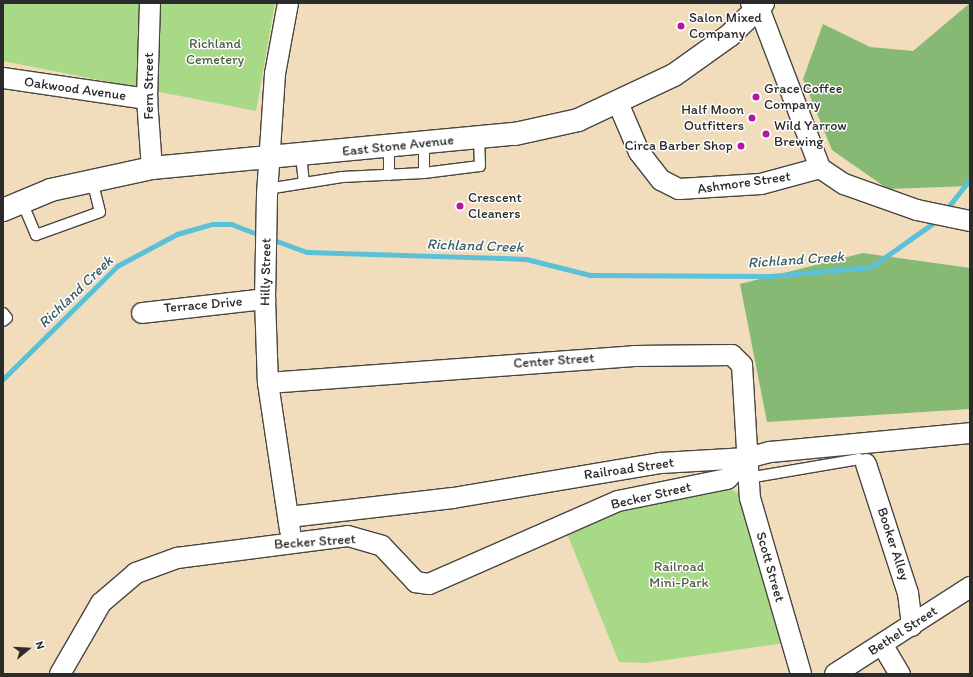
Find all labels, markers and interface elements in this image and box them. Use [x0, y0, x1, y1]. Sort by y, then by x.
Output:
place label: Salon Mixed Company [689, 10, 762, 42]
marker: Salon Mixed Company [676, 21, 686, 31]
park label: Richland Cemetery [186, 36, 244, 68]
street label: Fern Street [141, 53, 157, 119]
street label: Oakwood Avenue [23, 74, 127, 104]
place label: Grace Coffee Company [764, 81, 842, 114]
marker: Grace Coffee Company [751, 92, 761, 102]
place label: Half Moon Outfitters [681, 102, 744, 134]
marker: Half Moon Outfitters [747, 113, 757, 123]
place label: Wild Yarrow Brewing [774, 118, 846, 150]
marker: Wild Yarrow Brewing [761, 129, 771, 139]
street label: East Stone Avenue [342, 132, 454, 160]
place label: Circa Barber Shop [624, 138, 733, 154]
marker: Circa Barber Shop [736, 141, 746, 151]
street label: Ashmore Street [696, 168, 792, 198]
place label: Crescent Cleaners [468, 190, 522, 222]
marker: Crescent Cleaners [455, 201, 465, 211]
water label: Richland Creek [426, 235, 524, 257]
street label: Hilly Street [257, 238, 275, 306]
water label: Richland Creek [747, 248, 845, 272]
water label: Richland Creek [35, 252, 117, 332]
street label: Terrace Drive [163, 293, 243, 317]
street label: Center Street [513, 350, 595, 372]
street label: Railroad Street [583, 454, 675, 484]
street label: Becker Street [609, 479, 693, 513]
street label: Booker Alley [873, 505, 913, 583]
street label: Scott Street [752, 530, 788, 604]
street label: Becker Street [274, 531, 356, 553]
park label: Railroad Mini-Park [649, 559, 709, 592]
street label: Bethel Street [865, 602, 941, 660]
north arrow [8, 629, 48, 669]
text: N [33, 640, 47, 651]

